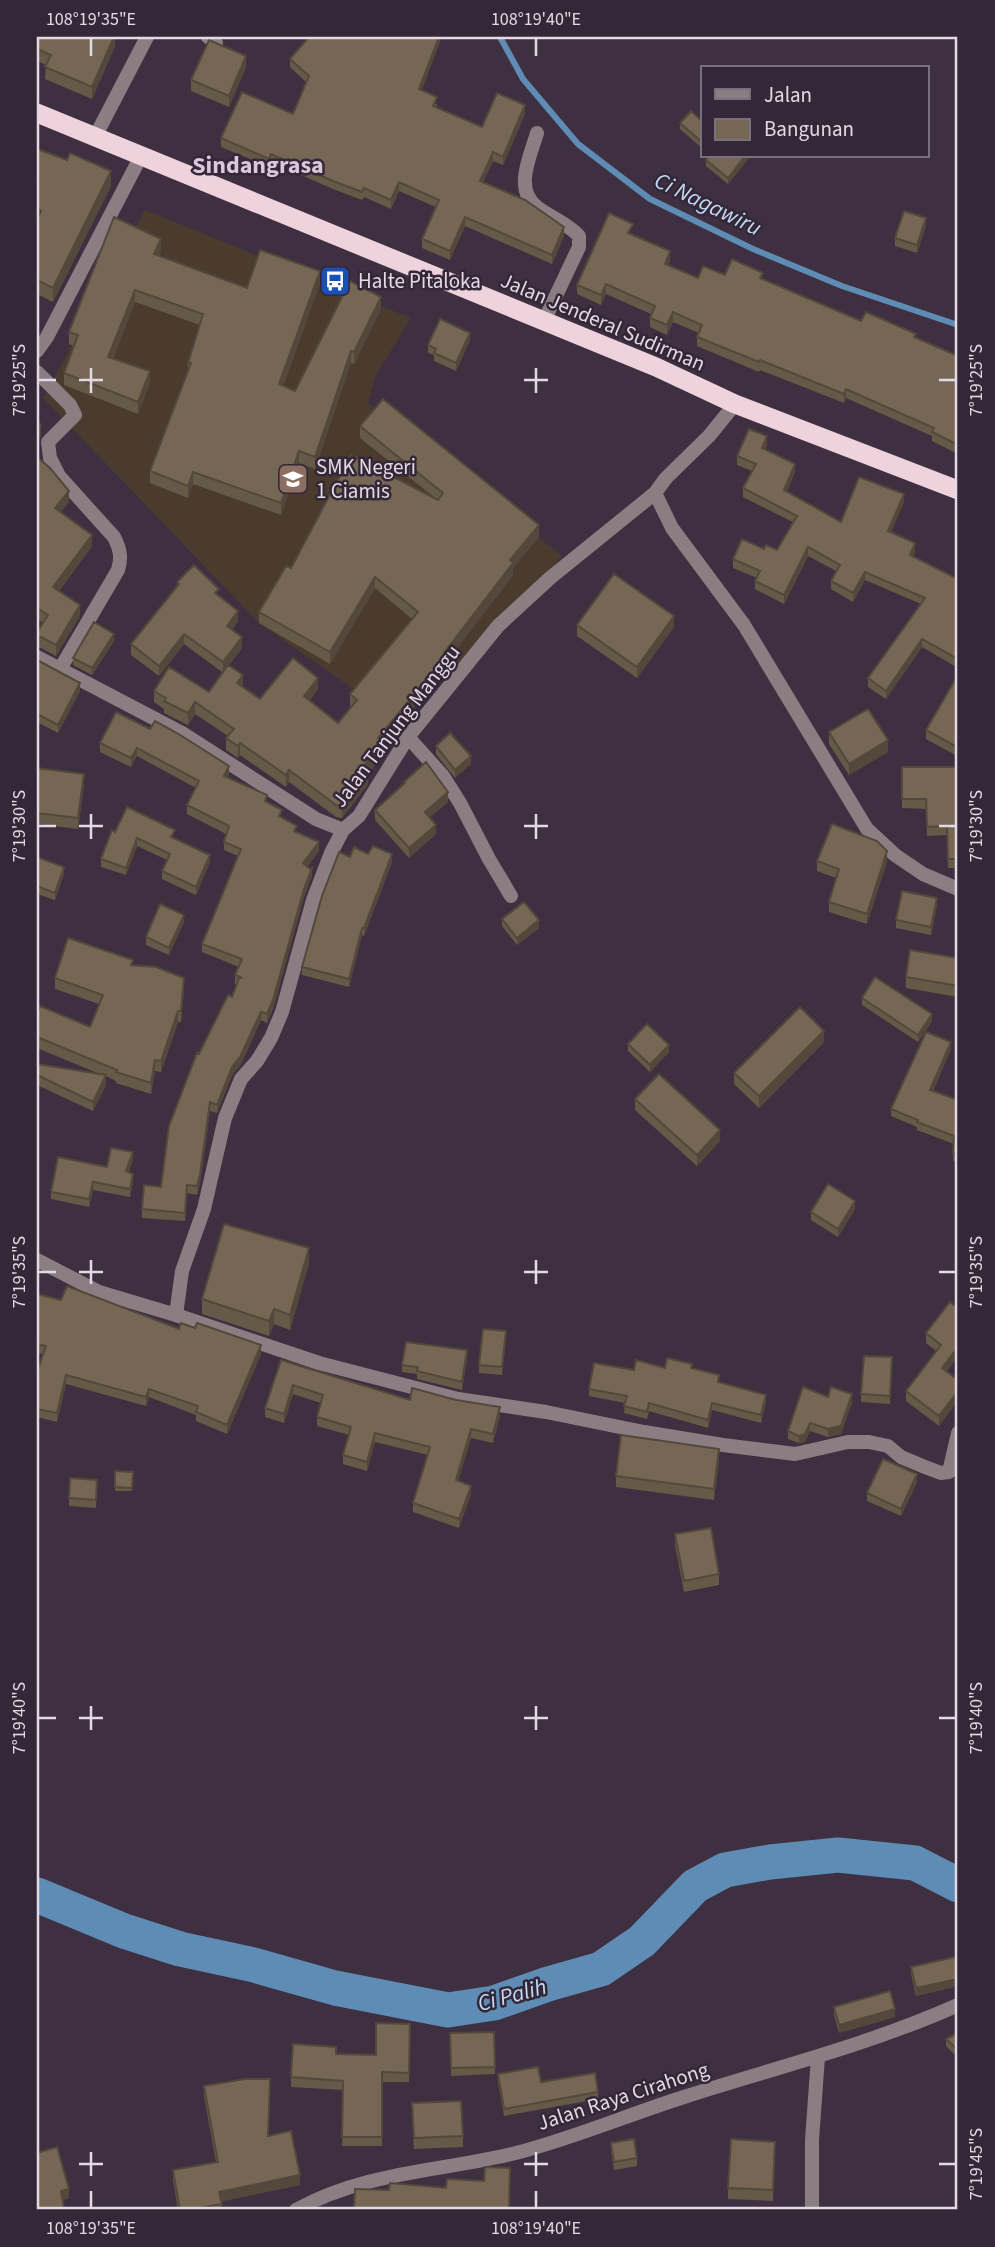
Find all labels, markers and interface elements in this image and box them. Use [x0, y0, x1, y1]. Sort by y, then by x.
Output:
text: 108°19'35"E [46, 7, 136, 32]
text: 108°19'40"E [491, 7, 581, 32]
legend [701, 66, 928, 158]
text: Jalan [764, 80, 812, 110]
text: Bangunan [764, 114, 854, 144]
district label: Sindangrasa [192, 148, 324, 183]
water label: Ci Nagawiru [649, 164, 767, 244]
bus stop icon: Halte Pitaloka [318, 264, 352, 298]
street label: Jalan Jenderal Sudirman [496, 265, 710, 379]
place label: Halte Pitaloka [358, 266, 481, 296]
text: 7°19'25"S [7, 344, 32, 416]
text: 7°19'25"S [964, 344, 989, 416]
place label: SMK Negeri 1 Ciamis [316, 452, 416, 506]
school or university icon: SMK Negeri 1 Ciamis [276, 462, 310, 496]
street label: Jalan Tanjung Manggu [325, 638, 467, 814]
text: 7°19'30"S [7, 790, 32, 862]
text: 7°19'30"S [964, 790, 989, 862]
text: 7°19'35"S [7, 1236, 32, 1308]
text: 7°19'35"S [964, 1236, 989, 1308]
text: 7°19'40"S [7, 1682, 32, 1754]
text: 7°19'40"S [964, 1682, 989, 1754]
water label: Ci Palih [474, 1970, 550, 2020]
street label: Jalan Raya Cirahong [534, 2054, 713, 2138]
text: 7°19'45"S [964, 2128, 989, 2200]
text: 108°19'35"E [46, 2216, 136, 2241]
text: 108°19'40"E [491, 2216, 581, 2241]

